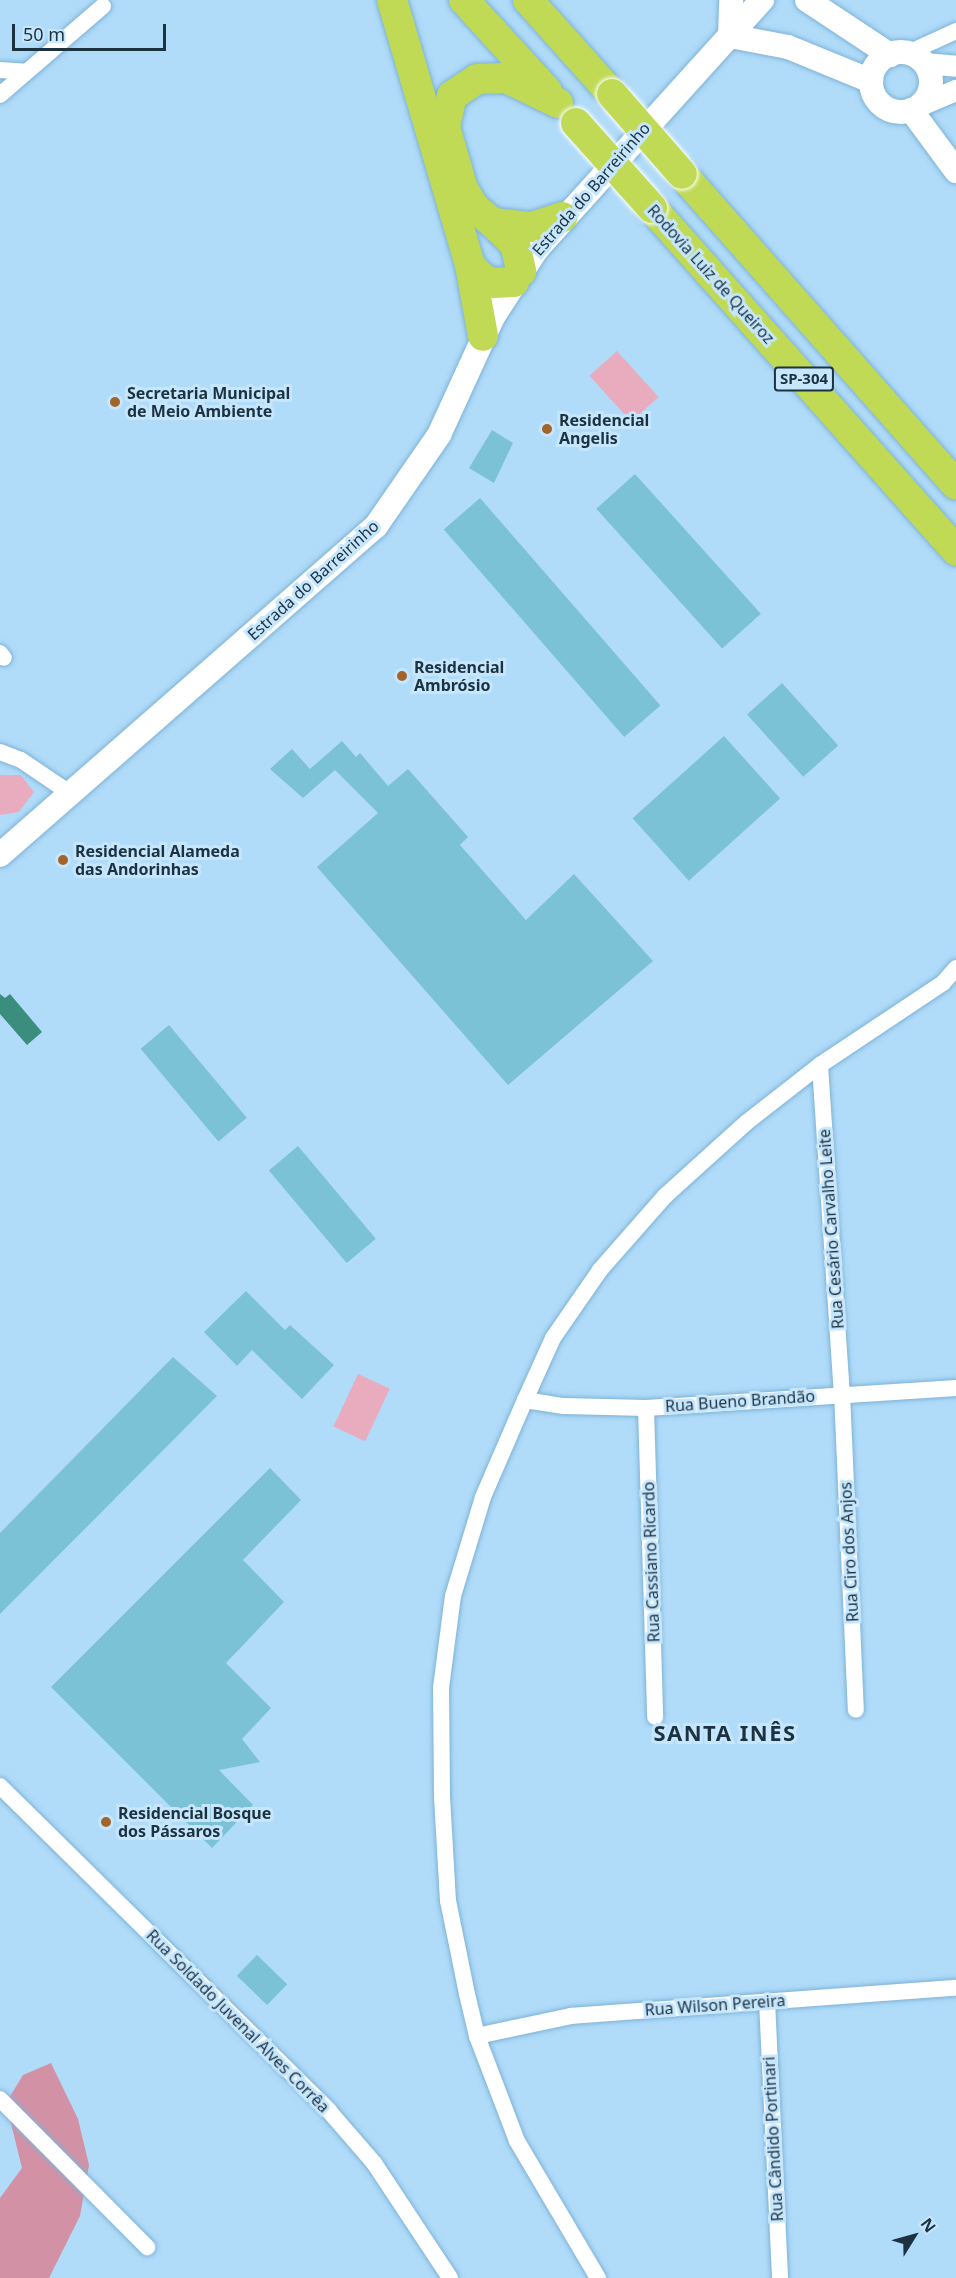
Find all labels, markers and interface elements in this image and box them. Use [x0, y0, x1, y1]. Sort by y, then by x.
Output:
scale bar [15, 12, 170, 50]
text: 50 m [23, 22, 65, 46]
street label: Estrada do Barreirinho [528, 119, 654, 259]
street label: Rodovia Luiz de Queiroz [644, 201, 778, 347]
road number: SP-304 [772, 367, 836, 391]
place label: Secretaria Municipal de Meio Ambiente [127, 383, 290, 421]
marker: Secretaria Municipal de Meio Ambiente [108, 395, 122, 409]
place label: Residencial Angelis [559, 410, 649, 448]
marker: Residencial Angelis [540, 422, 554, 436]
street label: Estrada do Barreirinho [243, 516, 383, 644]
place label: Residencial Ambrósio [414, 657, 504, 695]
marker: Residencial Ambrósio [395, 669, 409, 683]
place label: Residencial Alameda das Andorinhas [75, 841, 240, 879]
marker: Residencial Alameda das Andorinhas [56, 853, 70, 867]
street label: Rua Cesário Carvalho Leite [814, 1128, 848, 1330]
street label: Rua Bueno Brandão [664, 1386, 816, 1416]
street label: Rua Cassiano Ricardo [639, 1481, 663, 1643]
street label: Rua Ciro dos Anjos [836, 1481, 862, 1623]
district label: SANTA INÊS [653, 1720, 797, 1746]
place label: Residencial Bosque dos Pássaros [118, 1803, 271, 1841]
marker: Residencial Bosque dos Pássaros [99, 1815, 113, 1829]
street label: Rua Soldado Juvenal Alves Corrêa [143, 1926, 333, 2116]
street label: Rua Wilson Pereira [644, 1991, 786, 2019]
street label: Rua Cândido Portinari [759, 2056, 787, 2222]
north arrow [884, 2206, 944, 2266]
text: N [916, 2213, 941, 2237]

